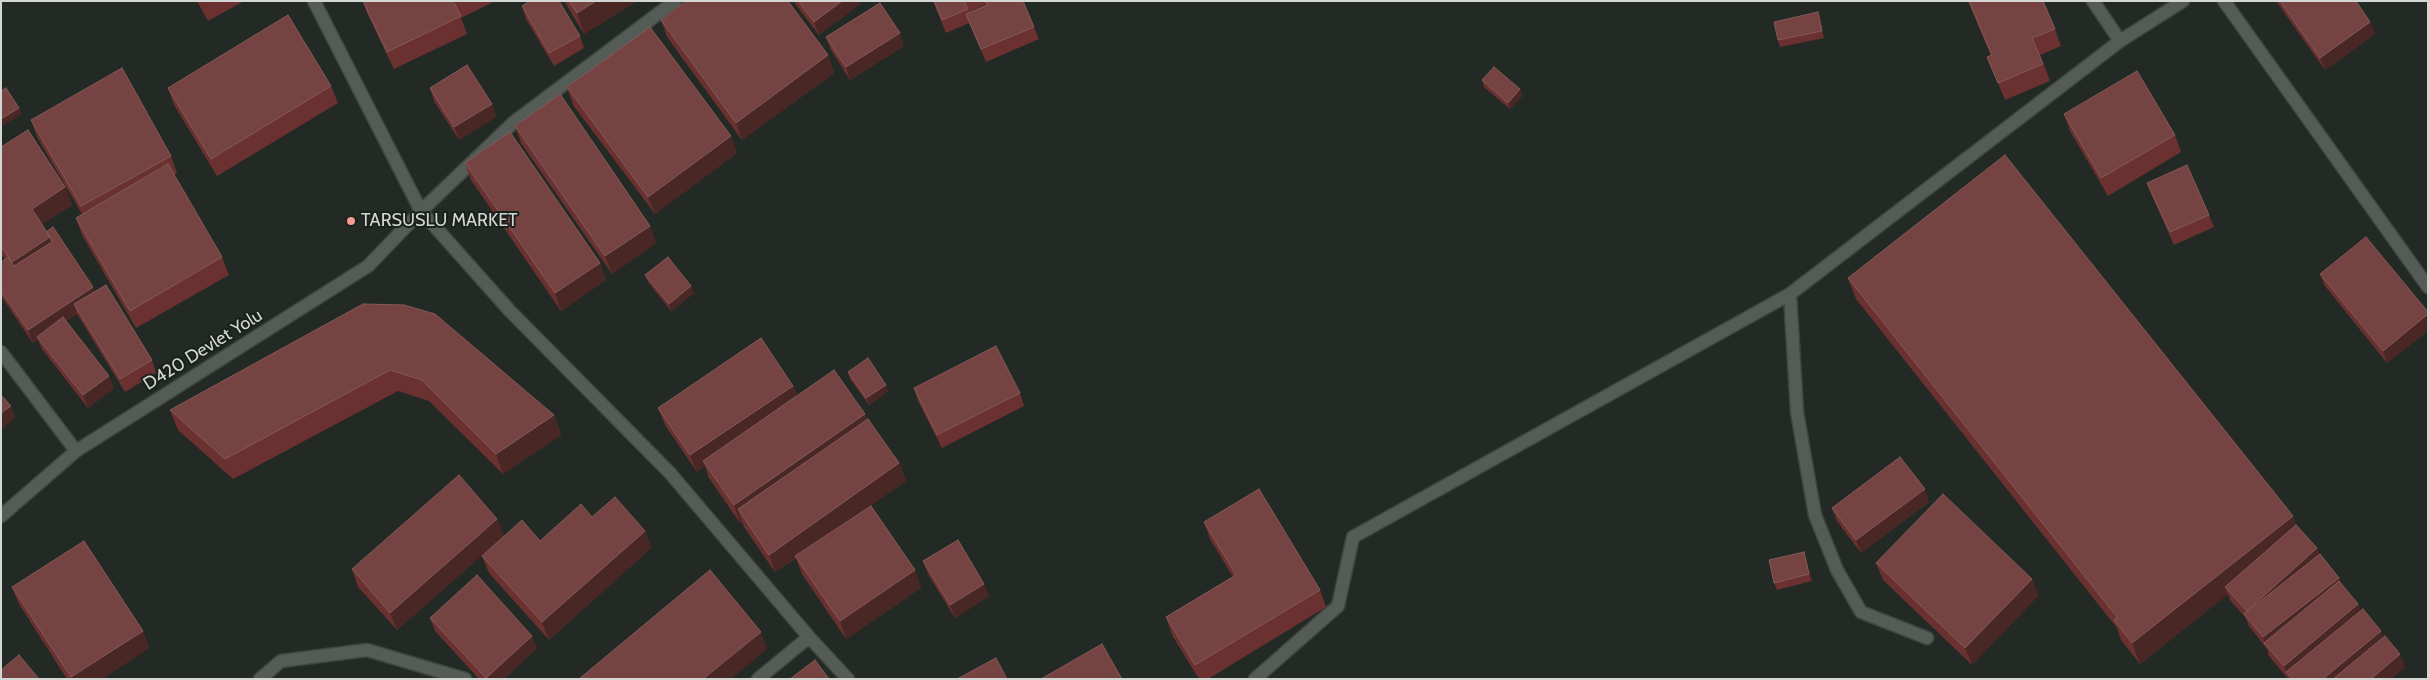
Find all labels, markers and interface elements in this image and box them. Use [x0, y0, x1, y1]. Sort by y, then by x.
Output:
place label: TARSUSLU MARKET [361, 210, 518, 232]
marker: TARSUSLU MARKET [345, 215, 357, 227]
street label: D420 Devlet Yolu [139, 305, 267, 395]

